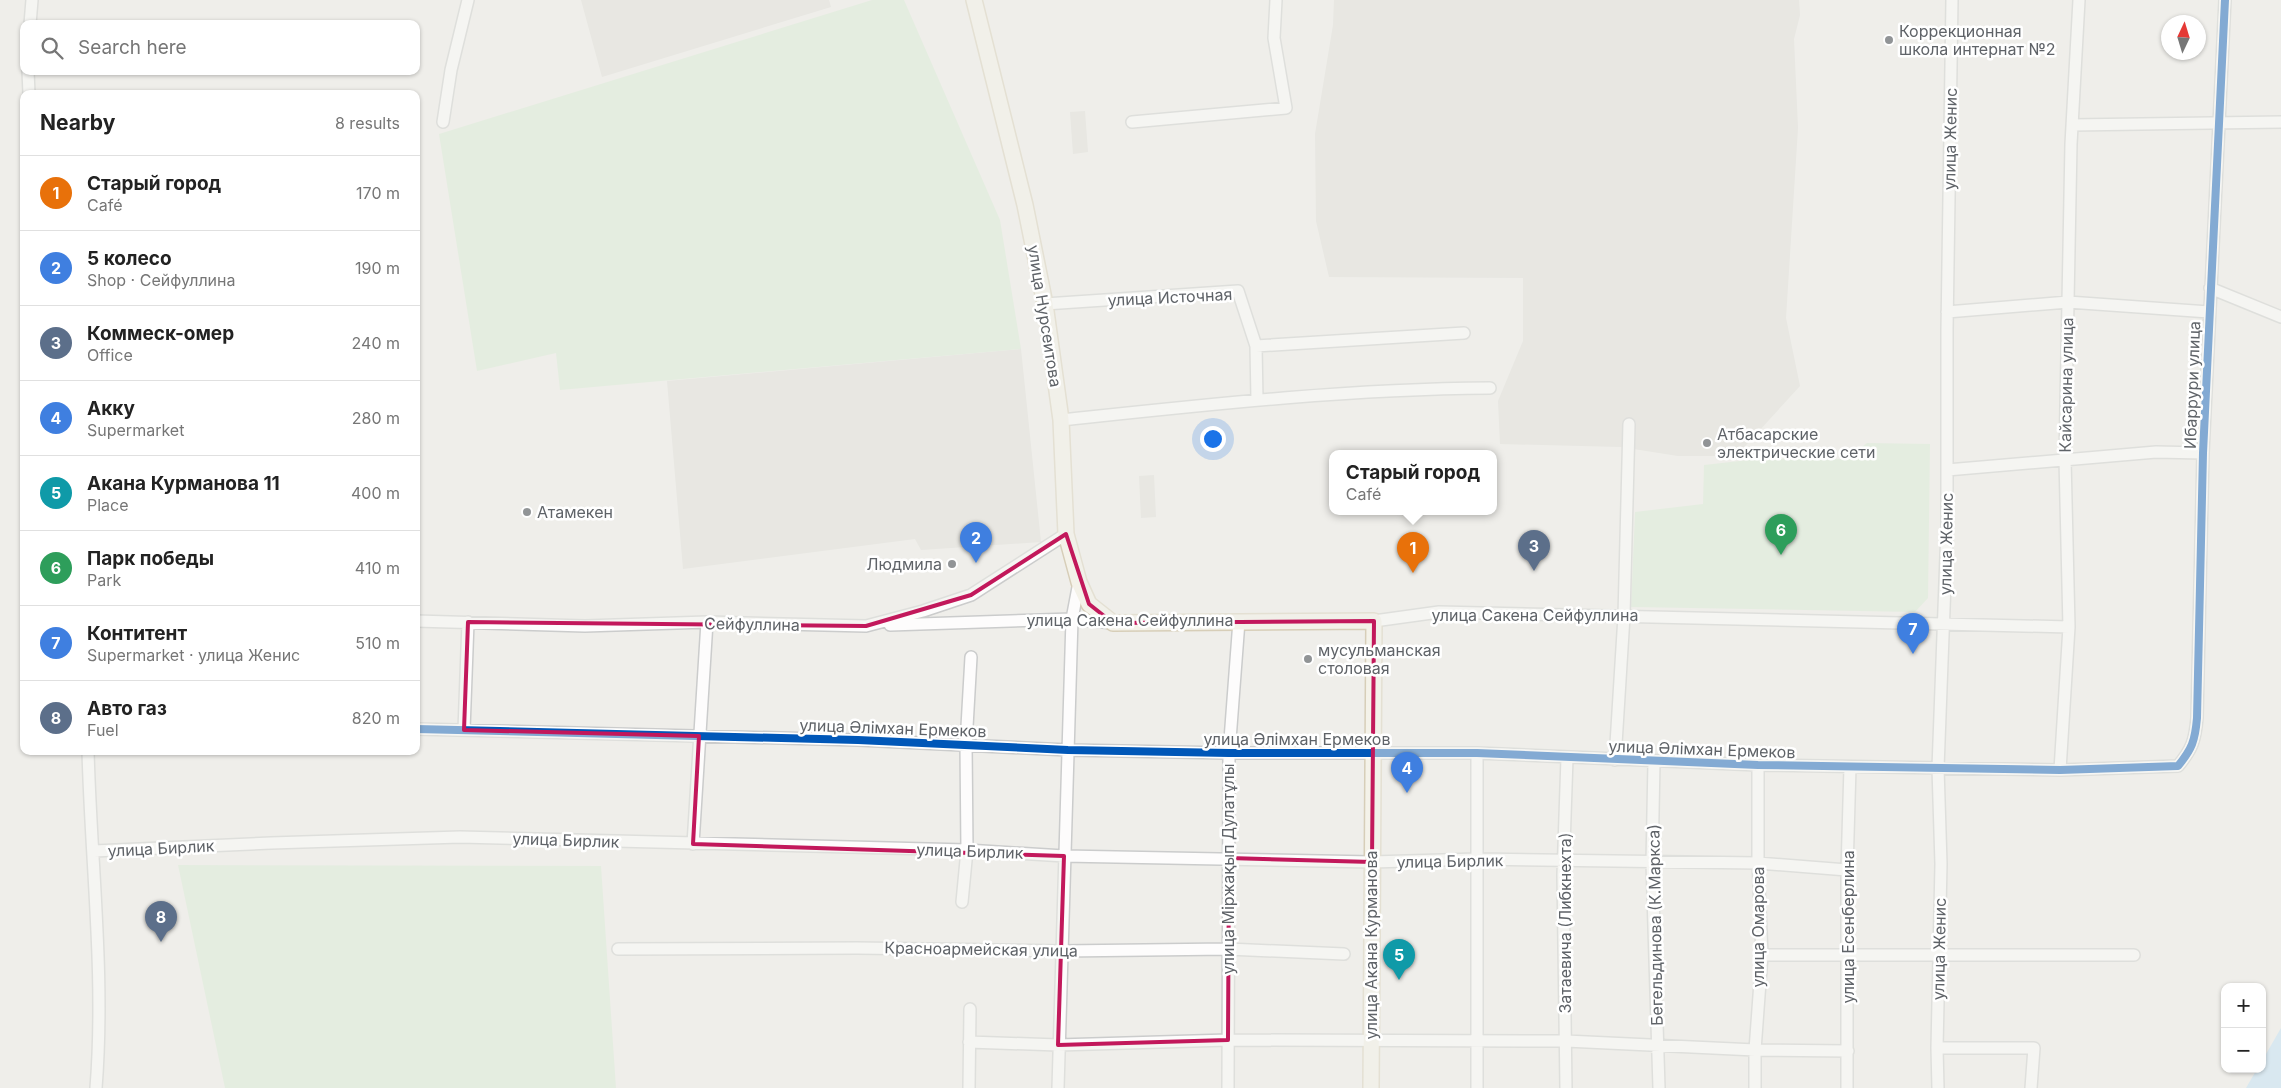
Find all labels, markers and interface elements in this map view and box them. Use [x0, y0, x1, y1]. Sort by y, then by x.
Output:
north arrow [2161, 15, 2206, 60]
search box [20, 20, 420, 75]
place label: Коррекционная школа интернат №2 [1899, 21, 2056, 59]
icon: search [38, 34, 66, 62]
marker: Коррекционная школа интернат №2 [1883, 34, 1895, 46]
text: Search here [78, 36, 187, 59]
street label: улица Женис [1939, 88, 1961, 190]
text: Nearby [40, 110, 115, 135]
text: 8 results [335, 113, 400, 133]
text: Старый город [87, 172, 221, 195]
text: 1 [53, 183, 59, 203]
text: 170 m [356, 183, 400, 203]
text: Café [87, 195, 122, 215]
street label: улица Нурсеитова [1024, 244, 1066, 388]
text: 5 колесо [87, 247, 172, 270]
text: 2 [51, 258, 61, 278]
text: 190 m [355, 258, 400, 278]
text: Shop · Сейфуллина [87, 270, 236, 290]
street label: улица Источная [1107, 284, 1233, 310]
street label: Кайсарина улица [2055, 317, 2077, 453]
street label: Ибаррури улица [2180, 321, 2204, 449]
text: Коммеск-омер [87, 322, 234, 345]
text: 3 [51, 333, 61, 353]
text: 240 m [352, 333, 400, 353]
text: Office [87, 345, 133, 365]
text: Акку [87, 397, 135, 420]
text: 4 [51, 408, 61, 428]
text: 280 m [352, 408, 400, 428]
text: Supermarket [87, 420, 184, 440]
place label: Атбасарские электрические сети [1717, 424, 1876, 462]
your location [1200, 426, 1226, 452]
marker: Атбасарские электрические сети [1701, 437, 1713, 449]
popup [1329, 450, 1497, 515]
text: Старый город [1346, 461, 1480, 484]
text: Акана Курманова 11 [87, 472, 280, 495]
text: 5 [51, 483, 61, 503]
text: 400 m [351, 483, 400, 503]
text: Café [1346, 484, 1381, 504]
street label: улица Женис [1935, 493, 1957, 595]
text: Place [87, 495, 129, 515]
place label: Атамекен [537, 502, 613, 522]
marker: Атамекен [521, 506, 533, 518]
pin: 6 [1765, 514, 1797, 555]
pin: 2 [960, 522, 992, 563]
pin: 3 [1518, 530, 1550, 571]
pin: 1 [1397, 532, 1429, 573]
text: Парк победы [87, 547, 214, 570]
place label: Людмила [867, 554, 942, 574]
text: 6 [51, 558, 61, 578]
text: 410 m [355, 558, 400, 578]
marker: Людмила [946, 558, 958, 570]
text: Park [87, 570, 121, 590]
street label: улица Сакена Сейфуллина [1431, 605, 1639, 625]
street label: улица Сакена Сейфуллина [1026, 610, 1234, 630]
street label: Сейфуллина [704, 613, 800, 635]
pin: 7 [1897, 613, 1929, 654]
text: Контитент [87, 622, 187, 645]
text: 7 [51, 633, 61, 653]
text: 510 m [355, 633, 400, 653]
place label: мусульманская столовая [1318, 640, 1441, 678]
text: Supermarket · улица Женис [87, 645, 300, 665]
marker: мусульманская столовая [1302, 653, 1314, 665]
text: Авто газ [87, 697, 167, 720]
text: 8 [51, 708, 61, 728]
text: 820 m [352, 708, 400, 728]
street label: улица Әлімхан Ермеков [799, 715, 987, 741]
text: Fuel [87, 720, 119, 740]
street label: улица Әлімхан Ермеков [1204, 729, 1390, 749]
street label: улица Әлімхан Ермеков [1608, 736, 1796, 762]
pin: 4 [1391, 752, 1423, 793]
street label: улица Міржақып Дулатұлы [1218, 764, 1238, 974]
street label: Бегельдинова (К.Маркса) [1643, 824, 1667, 1026]
street label: улица Бирлик [512, 828, 620, 852]
street label: Затаевича (Либкнехта) [1555, 832, 1575, 1014]
street label: улица Бирлик [107, 835, 215, 861]
street label: улица Бирлик [916, 839, 1024, 863]
street label: улица Бирлик [1396, 850, 1504, 872]
street label: улица Есенберлина [1838, 850, 1858, 1004]
street label: улица Акана Курманова [1361, 851, 1381, 1039]
street label: улица Омарова [1748, 867, 1768, 987]
street label: улица Женис [1928, 898, 1950, 1000]
pin: 8 [145, 901, 177, 942]
street label: Красноармейская улица [884, 937, 1078, 961]
pin: 5 [1383, 939, 1415, 980]
map controls [2221, 983, 2266, 1073]
button: + [2221, 983, 2266, 1028]
button: − [2221, 1028, 2266, 1073]

